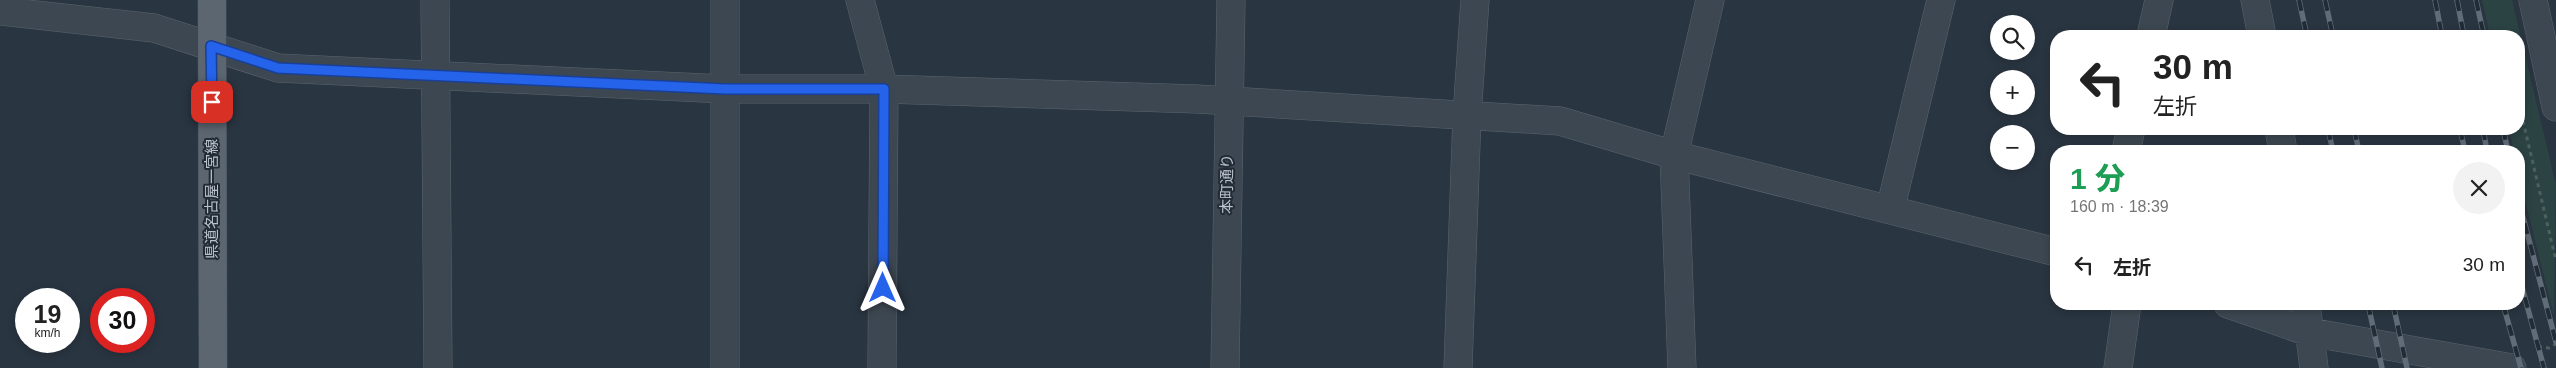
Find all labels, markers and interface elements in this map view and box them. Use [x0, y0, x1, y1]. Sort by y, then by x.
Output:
map controls [1990, 15, 2035, 170]
button: search [1990, 15, 2035, 60]
text: 30 m [2153, 47, 2233, 86]
icon: left [2070, 50, 2135, 115]
button: + [1990, 70, 2035, 115]
pin [191, 81, 233, 123]
icon: arrive [198, 88, 226, 116]
text: 左折 [2153, 94, 2197, 119]
button: − [1990, 125, 2035, 170]
street label: 県道名古屋一宮線 [203, 139, 220, 259]
street label: 本町通り [1217, 154, 1236, 214]
text: 1 分 [2070, 162, 2125, 195]
button: close [2453, 162, 2505, 214]
text: 160 m · 18:39 [2070, 198, 2169, 215]
icon: left [2070, 251, 2098, 279]
text: 30 m [2463, 254, 2505, 275]
text: 左折 [2113, 257, 2151, 278]
position arrow [856, 261, 908, 313]
speed limit sign: 30 [90, 288, 155, 353]
text: 19 [34, 300, 61, 328]
text: km/h [34, 326, 61, 340]

